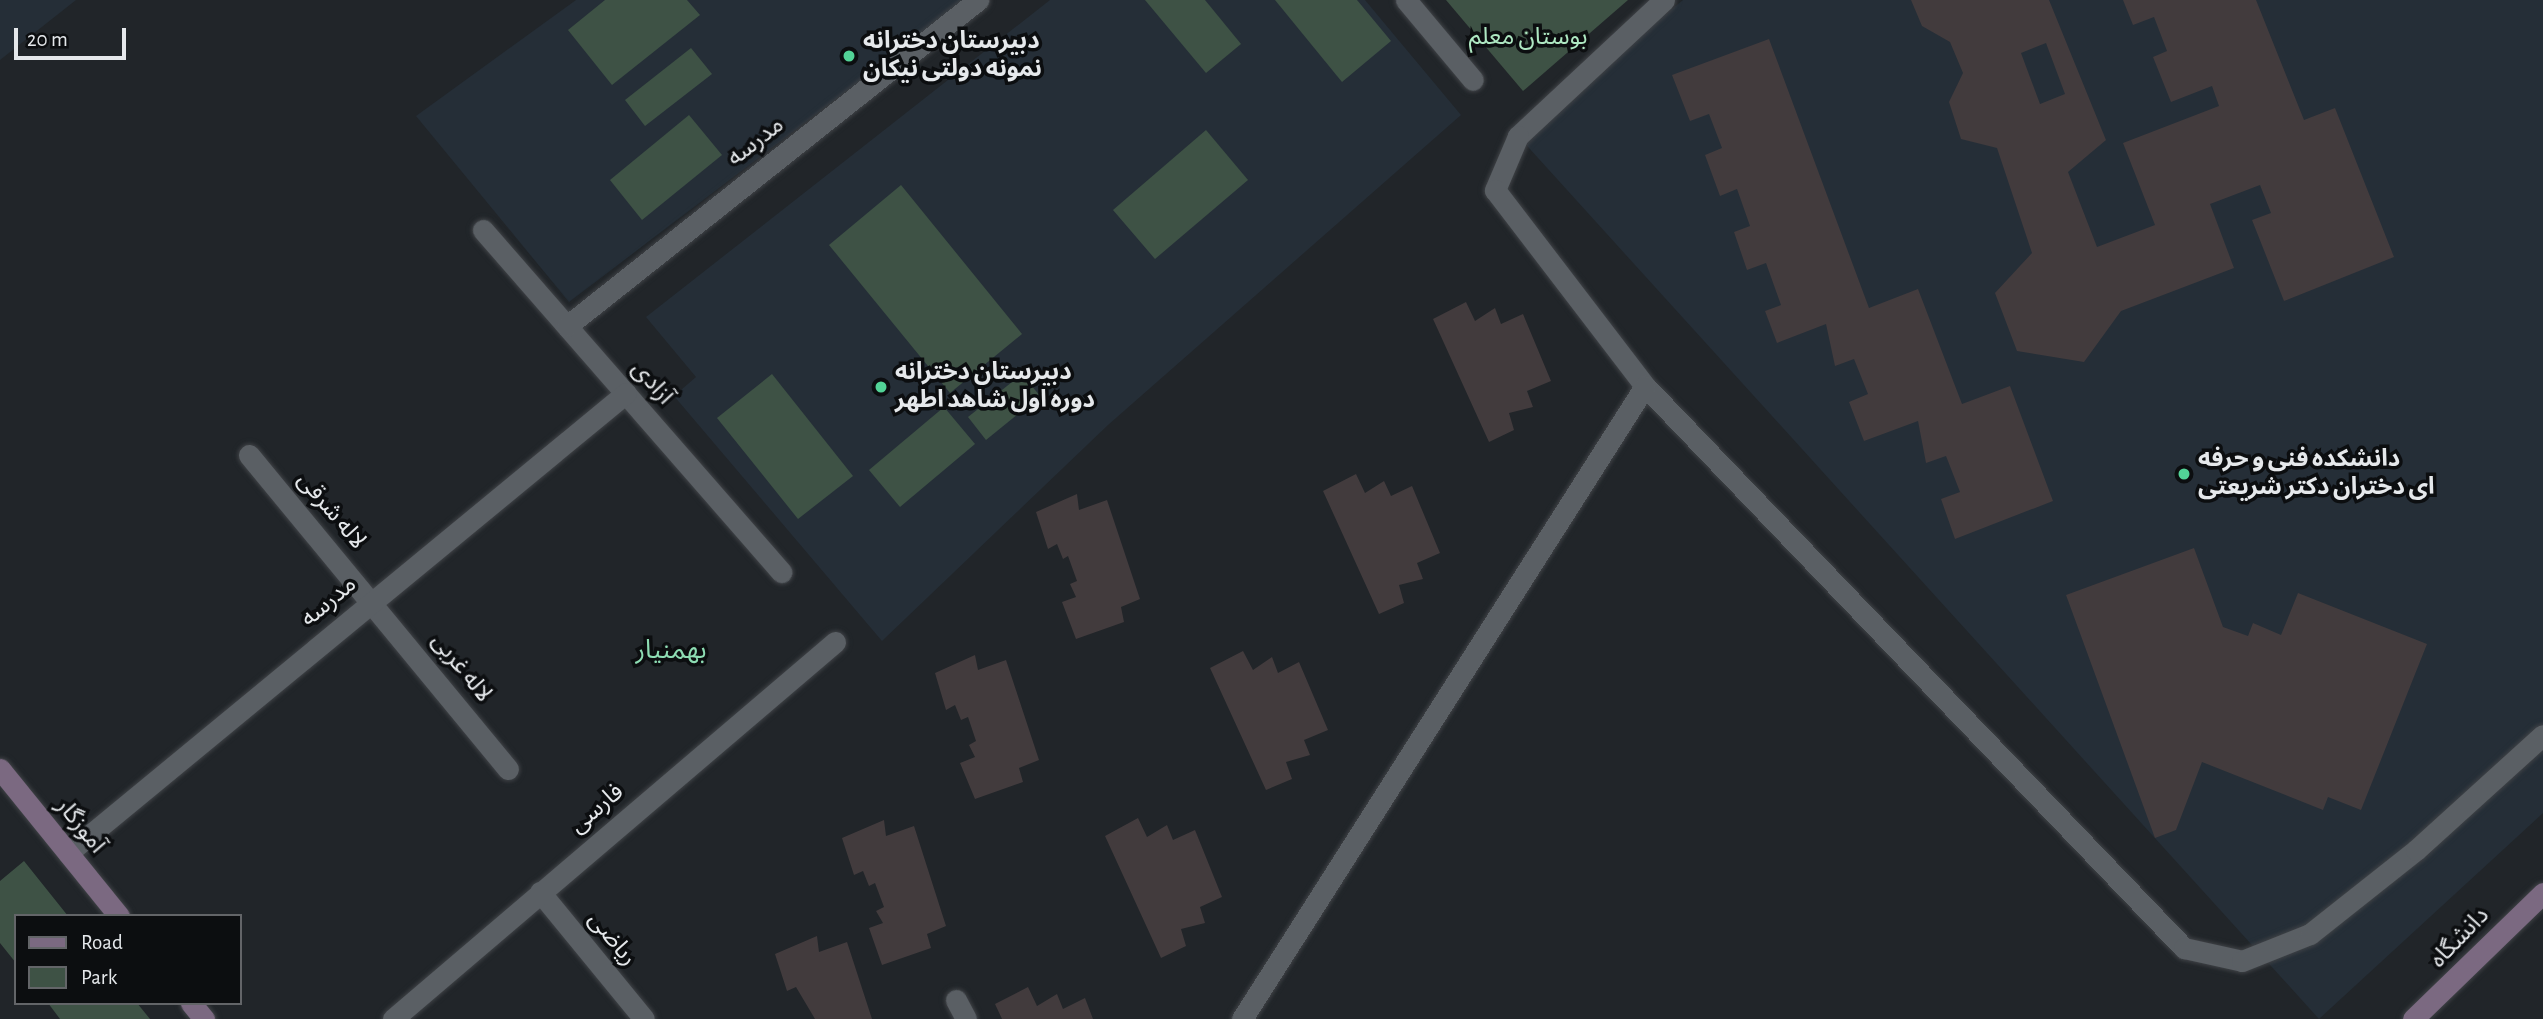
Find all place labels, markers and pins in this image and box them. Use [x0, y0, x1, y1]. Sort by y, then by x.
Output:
place label: دبيرستان دخترانه نمونه دولتی نيکان [863, 28, 1042, 84]
marker: دبيرستان دخترانه نمونه دولتی نيکان [841, 48, 857, 64]
place label: دبیرستان دخترانه دوره اول شاهد اطهر [895, 359, 1095, 415]
marker: دبیرستان دخترانه دوره اول شاهد اطهر [873, 379, 889, 395]
place label: دانشکده فنی و حرفه ای دختران دکتر شریعتی [2198, 446, 2435, 502]
marker: دانشکده فنی و حرفه ای دختران دکتر شریعتی [2176, 466, 2192, 482]

